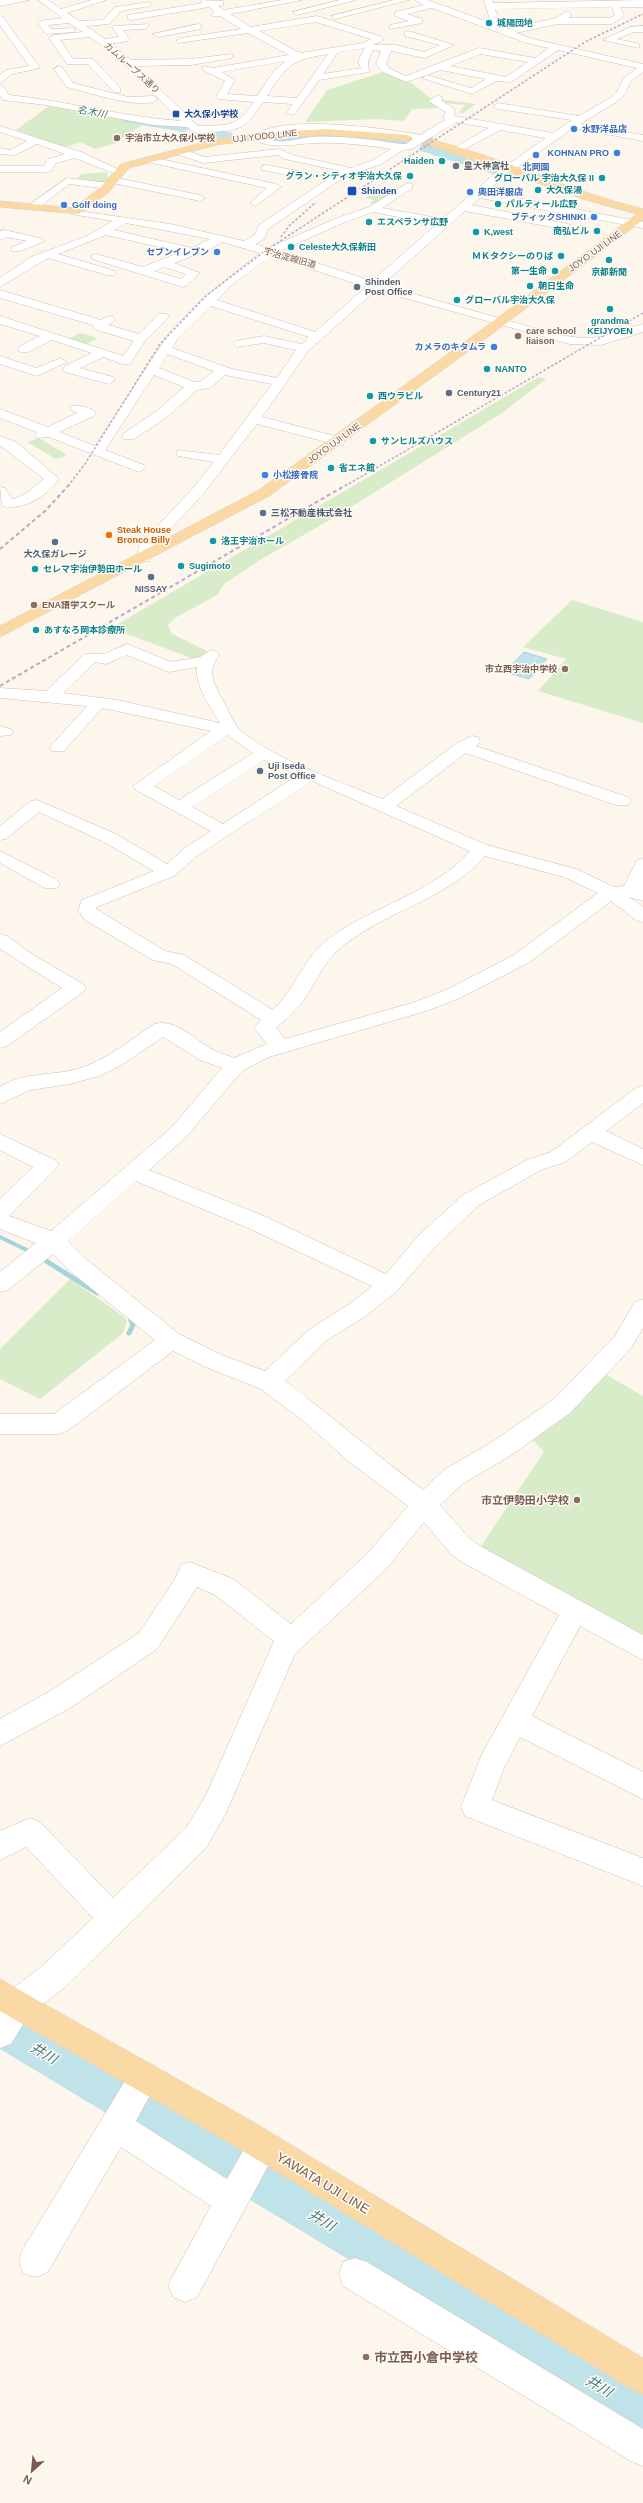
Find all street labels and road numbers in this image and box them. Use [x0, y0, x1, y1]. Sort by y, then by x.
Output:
street label: カムループス通り [102, 40, 162, 96]
street label: UJI YODO LINE [232, 128, 298, 144]
street label: JOYO UJI LINE [567, 228, 623, 274]
street label: 宇治淀線旧道 [263, 246, 317, 270]
street label: JOYO UJI LINE [306, 420, 362, 466]
street label: YAWATA UJI LINE [274, 2149, 373, 2217]

